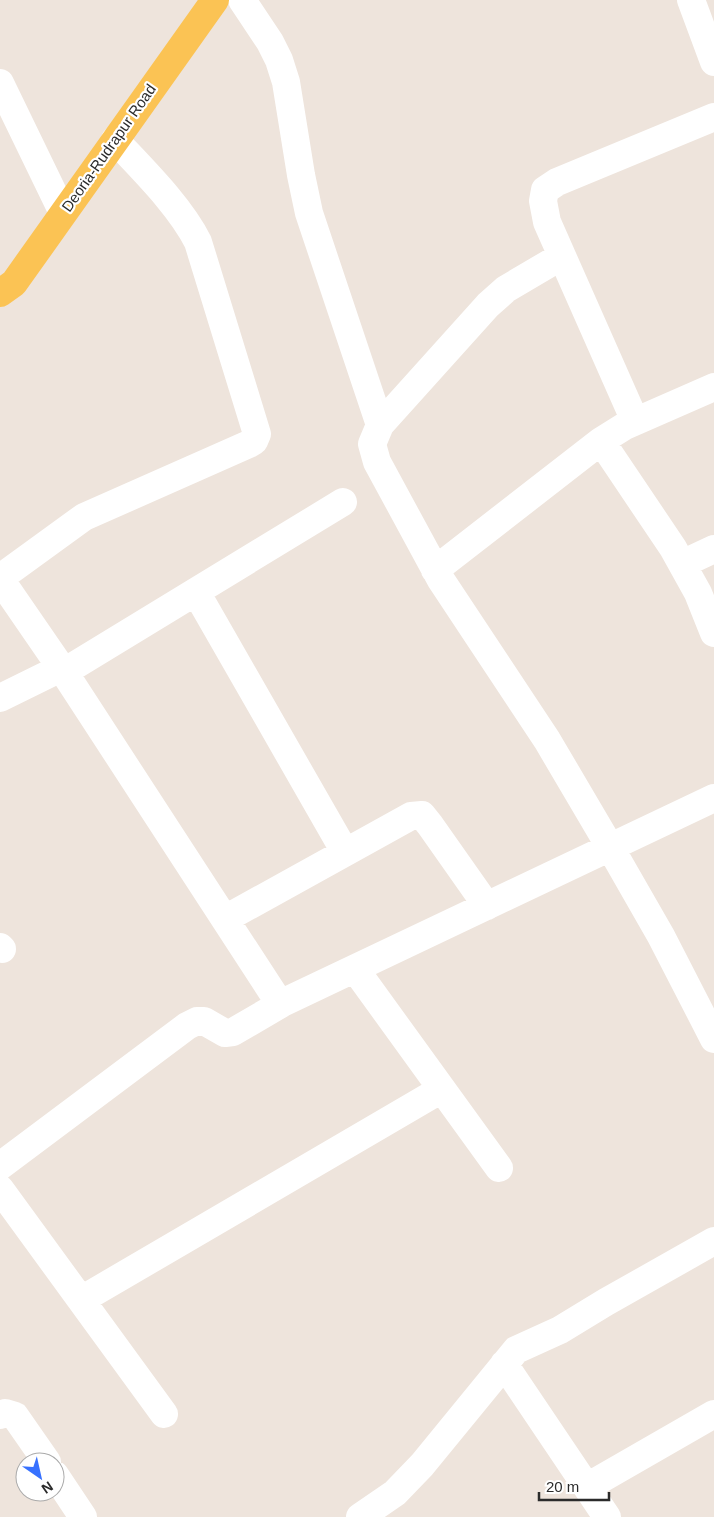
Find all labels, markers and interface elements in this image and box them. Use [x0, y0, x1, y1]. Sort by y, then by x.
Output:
street label: Deoria-Rudrapur Road [58, 81, 159, 215]
north arrow [15, 1452, 65, 1502]
scale bar [539, 1470, 609, 1502]
text: N [39, 1478, 56, 1497]
text: 20 m [546, 1478, 579, 1495]

